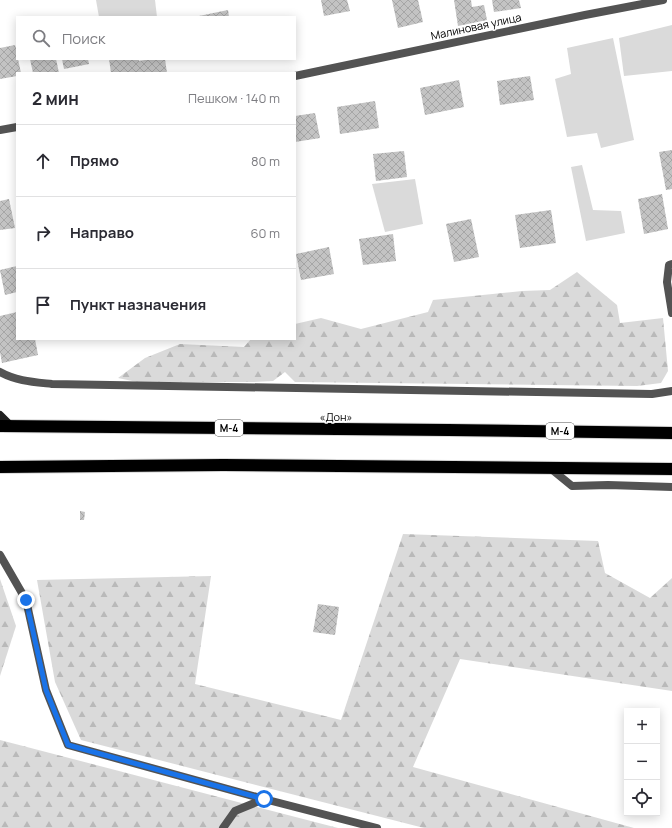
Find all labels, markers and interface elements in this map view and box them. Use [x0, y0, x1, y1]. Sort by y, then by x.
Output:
street label: Малиновая улица [429, 9, 523, 43]
search box [16, 16, 296, 60]
icon: search [30, 27, 52, 49]
text: Поиск [62, 28, 106, 49]
text: 2 мин [32, 87, 79, 110]
text: Пешком · 140 m [188, 89, 280, 107]
icon: ahead [32, 150, 54, 172]
text: Прямо [70, 150, 119, 171]
text: 80 m [251, 152, 280, 170]
icon: right [32, 222, 54, 244]
text: Направо [70, 222, 134, 243]
text: 60 m [250, 224, 280, 242]
icon: arrive [32, 294, 54, 316]
text: Пункт назначения [70, 294, 206, 315]
street label: «Дон» [320, 409, 353, 424]
road number: М-4 [215, 420, 243, 436]
road number: М-4 [546, 423, 574, 439]
route end [17, 591, 35, 609]
map controls [624, 708, 660, 816]
button: + [624, 708, 660, 744]
button: − [624, 744, 660, 780]
button: locate [624, 780, 660, 816]
route start [255, 790, 273, 808]

